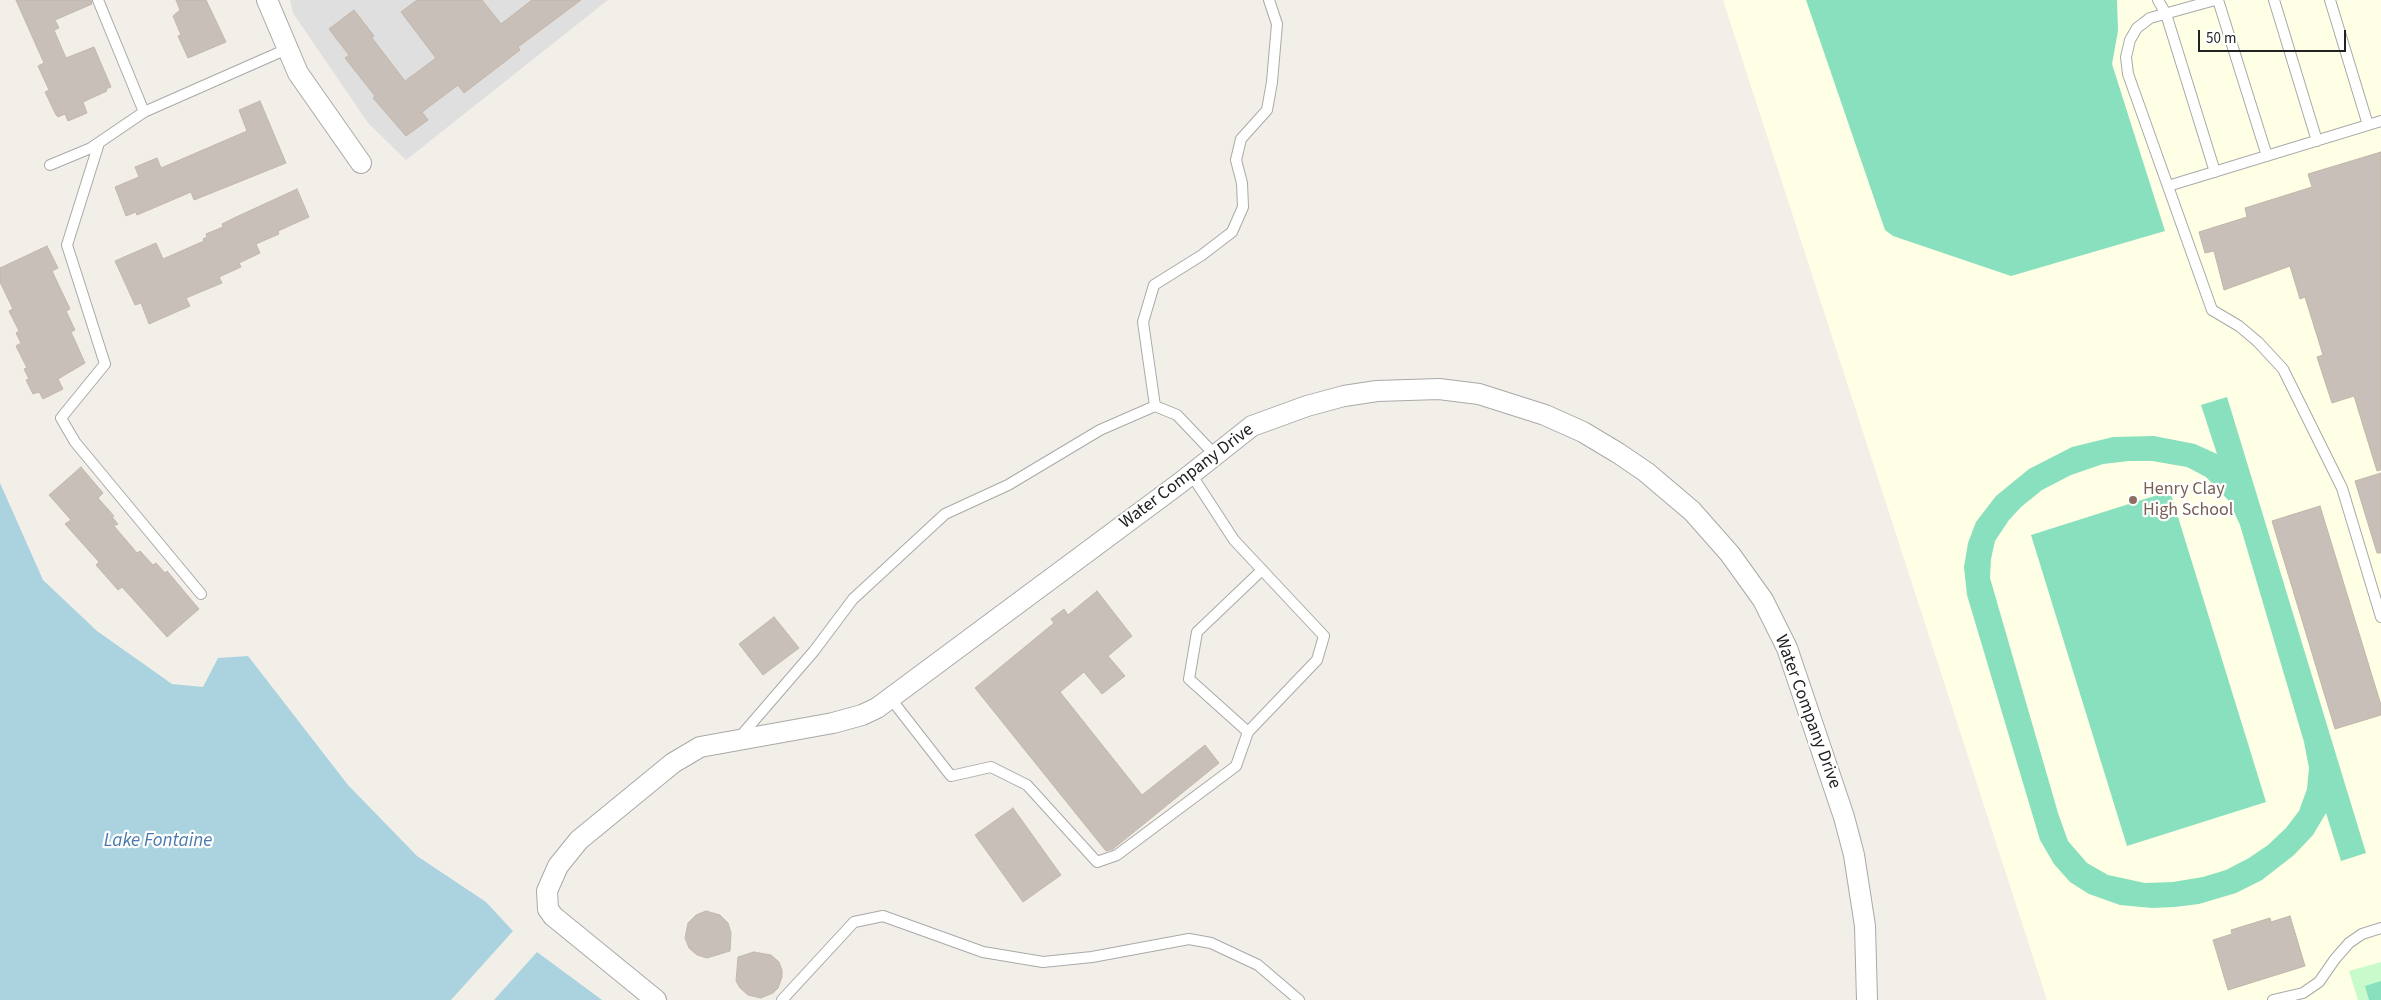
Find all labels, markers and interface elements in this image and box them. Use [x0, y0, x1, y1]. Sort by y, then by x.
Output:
scale bar [2201, 20, 2348, 52]
text: 50 m [2206, 28, 2236, 49]
street label: Water Company Drive [1116, 420, 1258, 534]
place label: Henry Clay High School [2143, 479, 2233, 522]
marker: Henry Clay High School [2127, 494, 2139, 506]
street label: Water Company Drive [1769, 632, 1845, 792]
water label: Lake Fontaine [104, 831, 212, 853]

